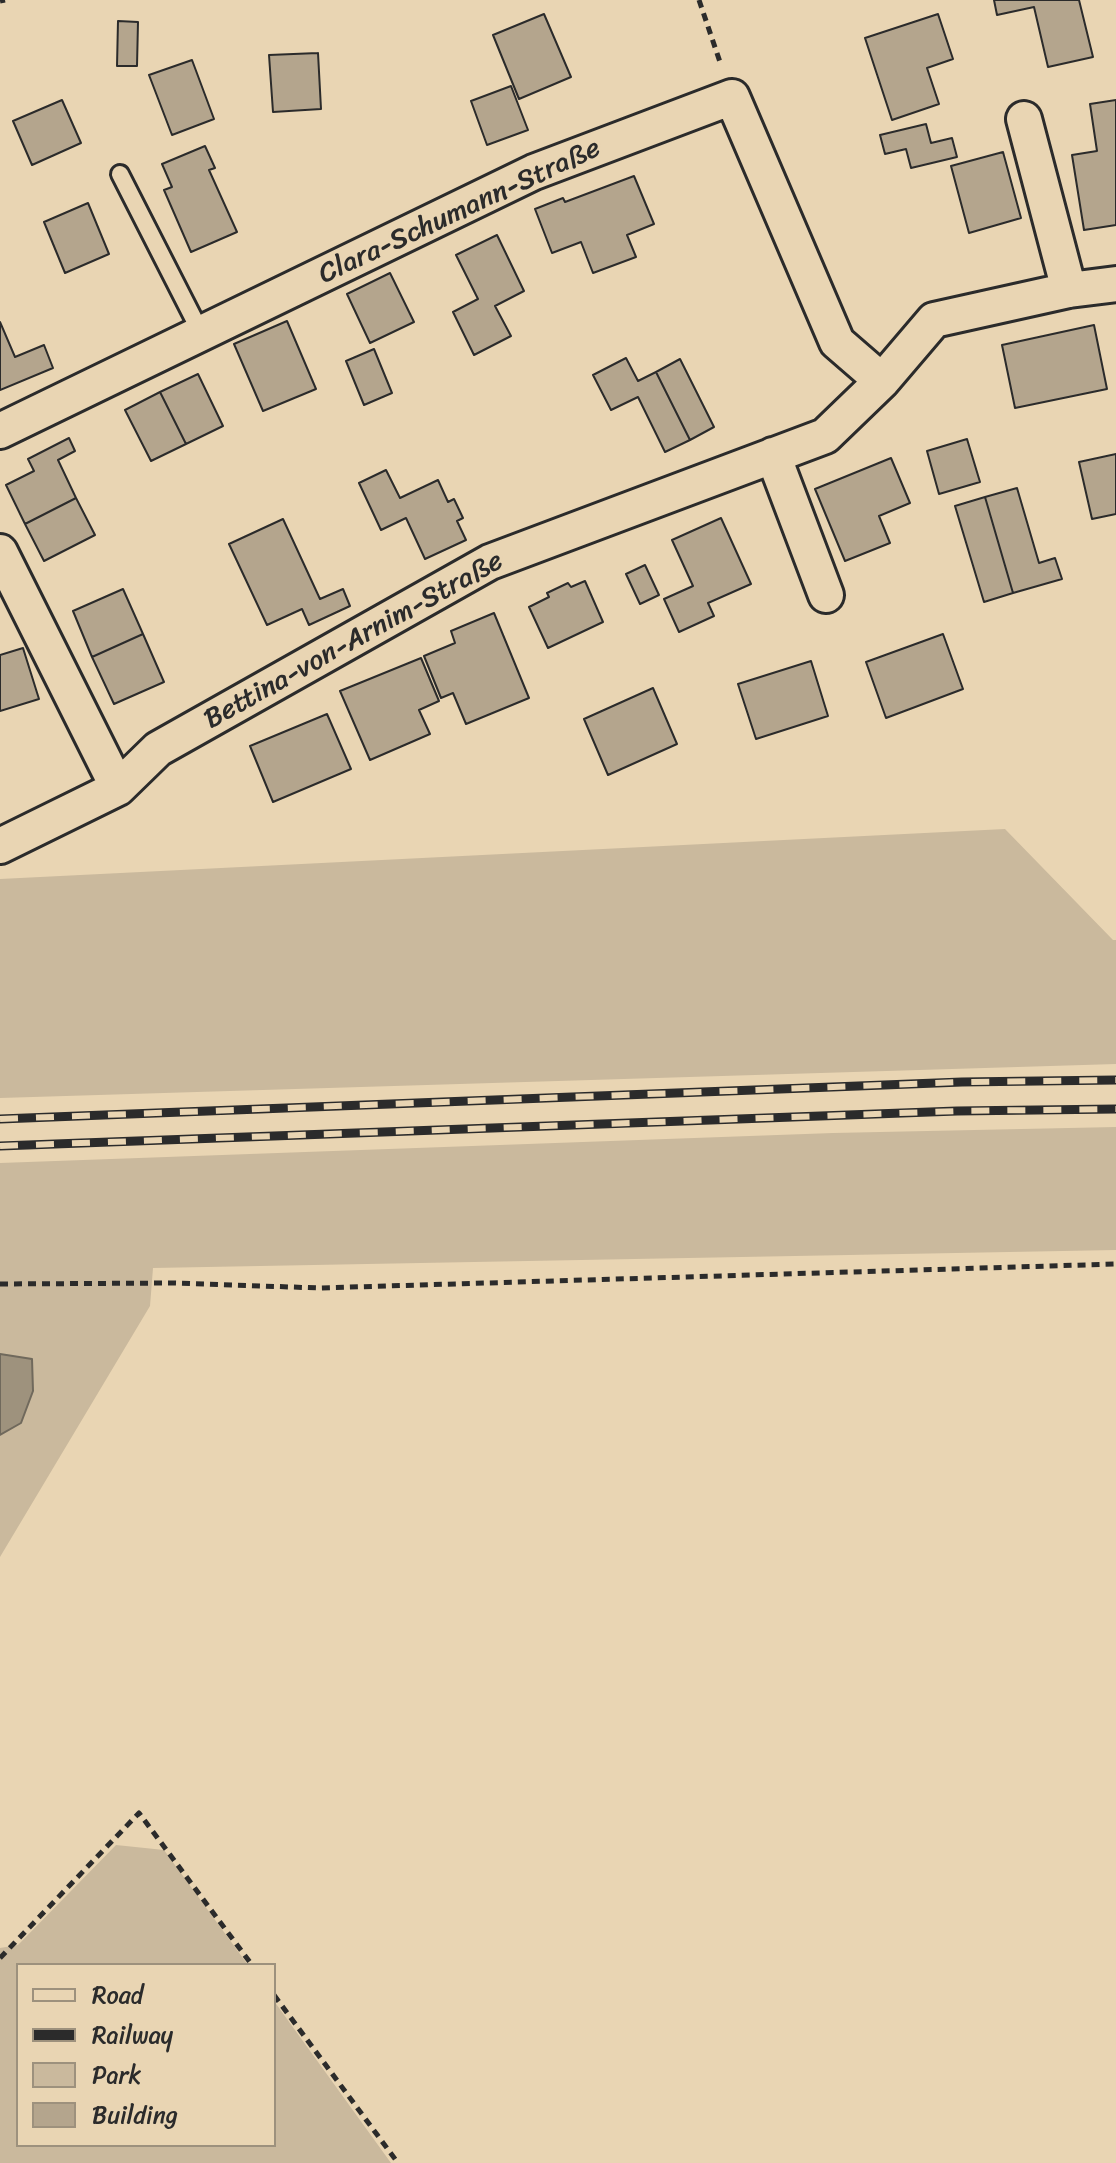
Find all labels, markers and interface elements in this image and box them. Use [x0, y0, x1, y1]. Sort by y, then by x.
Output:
street label: Clara-Schumann-Straße [314, 132, 606, 292]
street label: Bettina-von-Arnim-Straße [199, 545, 509, 737]
legend [16, 1963, 276, 2147]
text: Road [92, 1974, 143, 2016]
text: Railway [92, 2014, 173, 2056]
text: Park [92, 2054, 141, 2096]
text: Building [92, 2094, 178, 2136]

